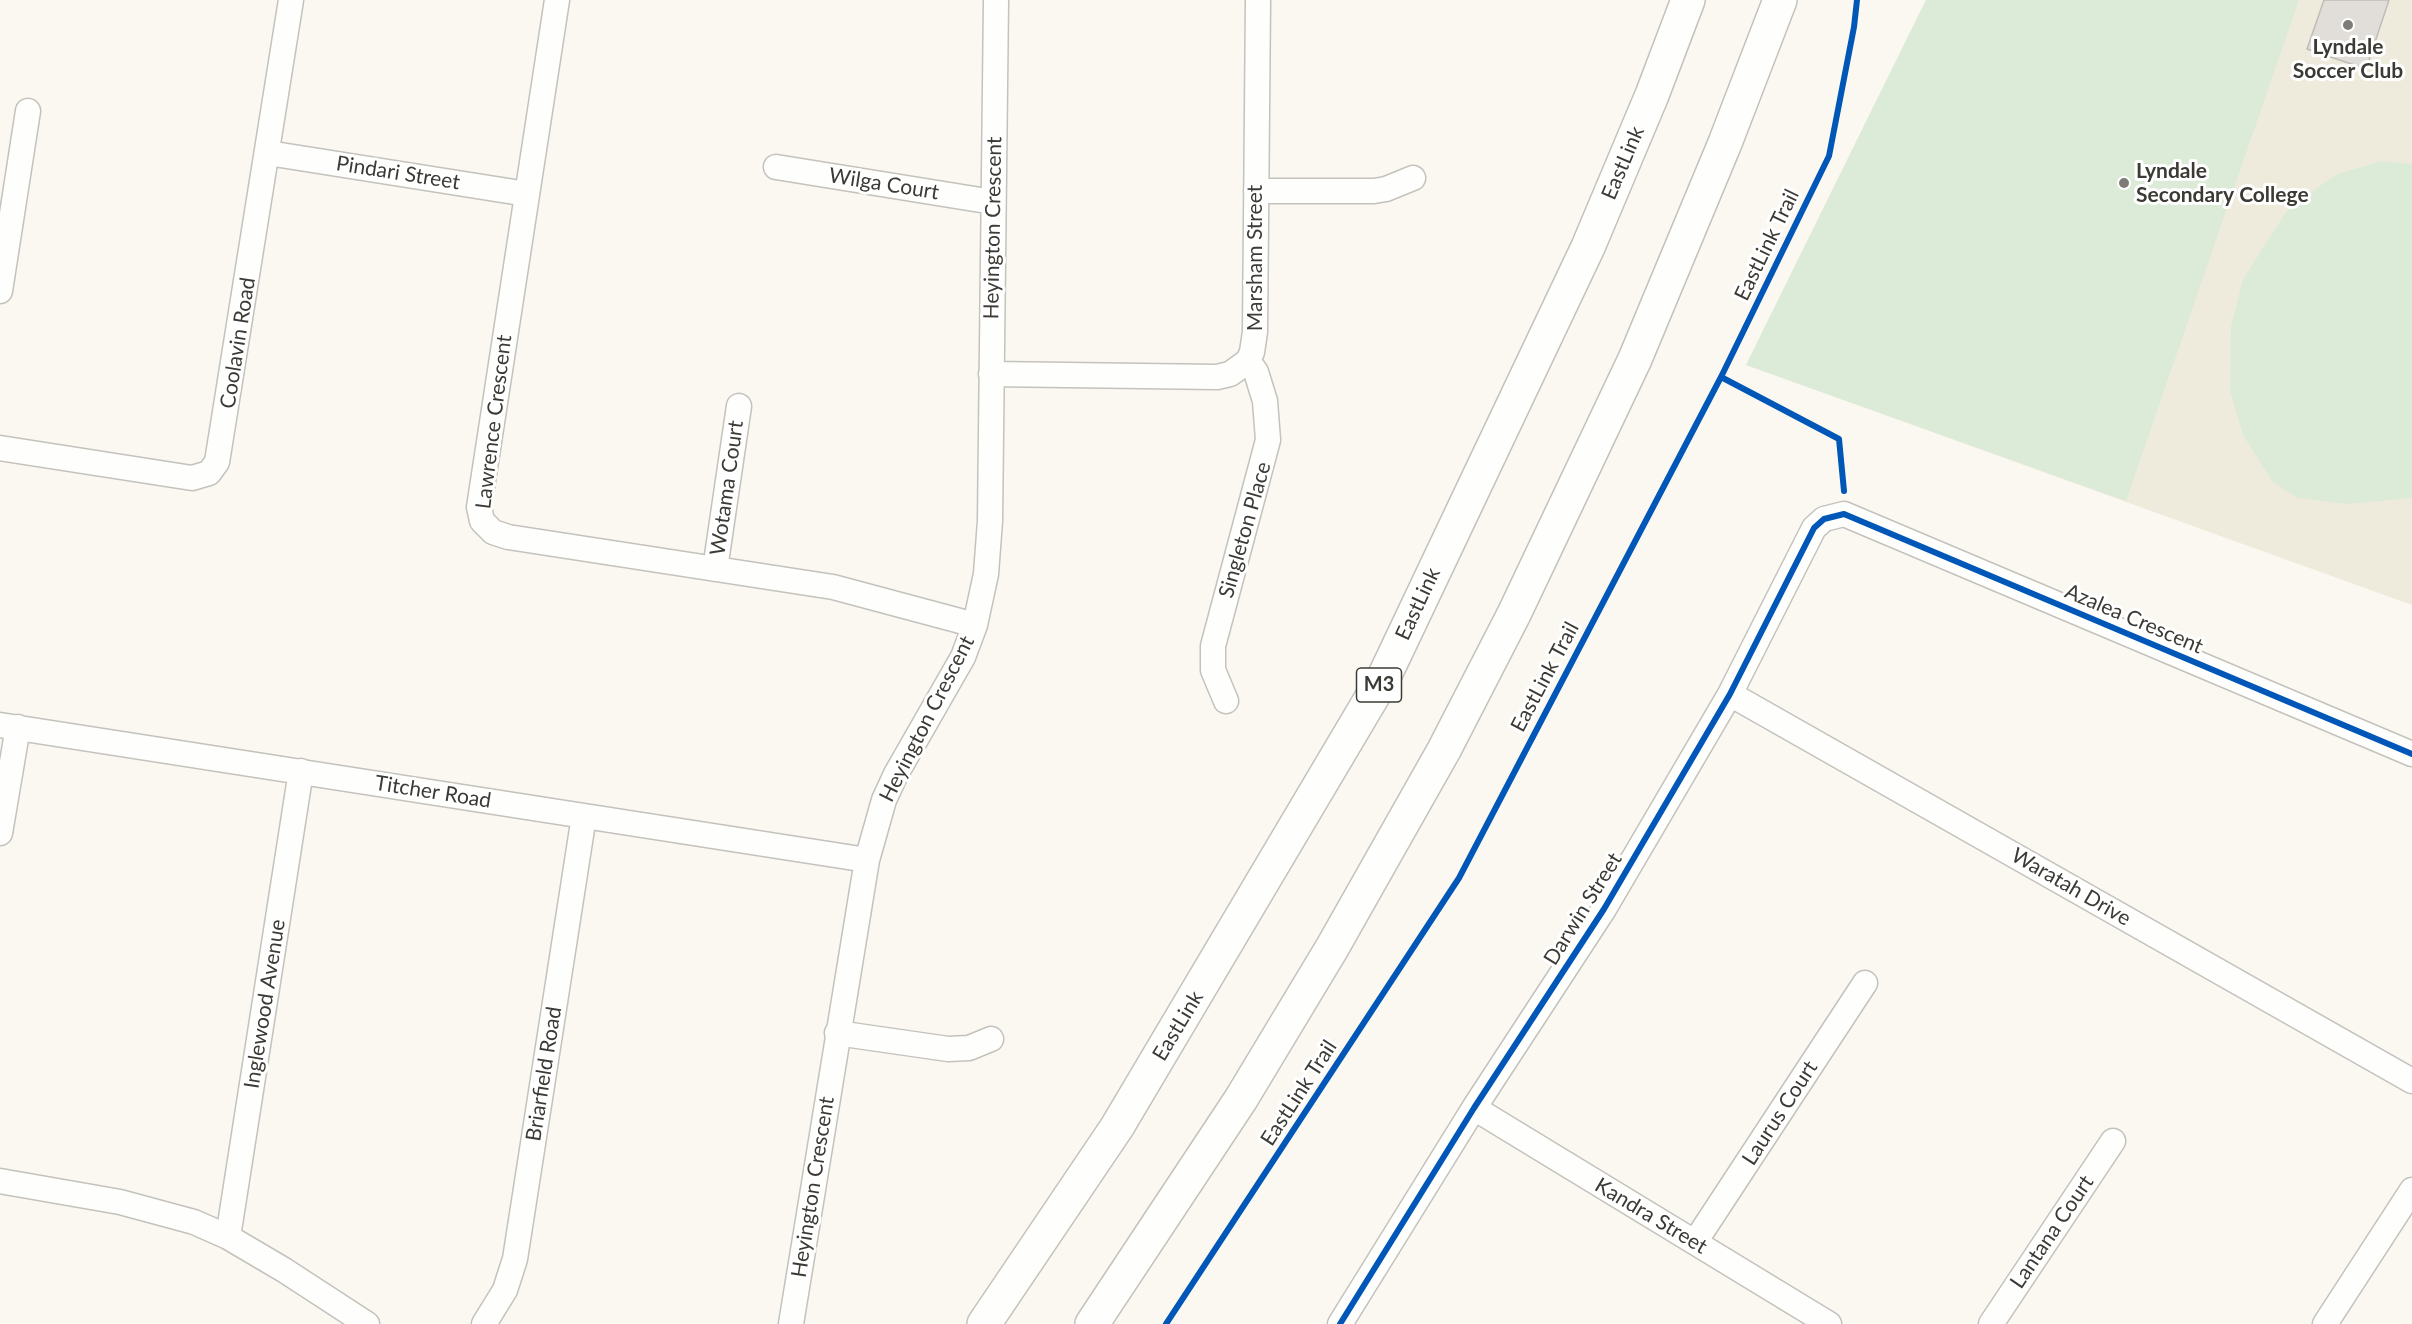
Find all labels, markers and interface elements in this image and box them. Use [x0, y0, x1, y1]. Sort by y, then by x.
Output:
marker: Lyndale Soccer Club [2341, 18, 2355, 32]
place label: Lyndale Soccer Club [2293, 34, 2403, 84]
street label: EastLink [1596, 123, 1650, 203]
street label: Heyington Crescent [979, 136, 1007, 320]
street label: Pindari Street [334, 151, 462, 195]
place label: Lyndale Secondary College [2136, 158, 2309, 208]
street label: Wilga Court [827, 163, 941, 205]
marker: Lyndale Secondary College [2117, 176, 2131, 190]
street label: Marsham Street [1242, 185, 1268, 331]
street label: EastLink Trail [1729, 185, 1805, 305]
street label: Coolavin Road [215, 276, 261, 410]
street label: Lawrence Crescent [471, 333, 517, 511]
street label: Wotama Court [705, 419, 749, 557]
street label: Singleton Place [1214, 459, 1276, 601]
street label: EastLink [1390, 564, 1446, 644]
street label: Azalea Crescent [2061, 579, 2207, 659]
street label: EastLink Trail [1506, 618, 1584, 736]
street label: Heyington Crescent [874, 632, 980, 806]
road number: M3 [1356, 668, 1402, 702]
street label: Titcher Road [373, 770, 493, 814]
street label: Waratah Drive [2007, 843, 2135, 931]
street label: Darwin Street [1538, 848, 1628, 970]
street label: Inglewood Avenue [239, 918, 291, 1090]
street label: EastLink [1147, 986, 1209, 1066]
street label: Briarfield Road [521, 1005, 567, 1143]
street label: EastLink Trail [1256, 1036, 1342, 1150]
street label: Laurus Court [1737, 1056, 1823, 1170]
street label: Heyington Crescent [786, 1095, 840, 1279]
street label: Lantana Court [2005, 1171, 2099, 1293]
street label: Kandra Street [1590, 1173, 1712, 1259]

